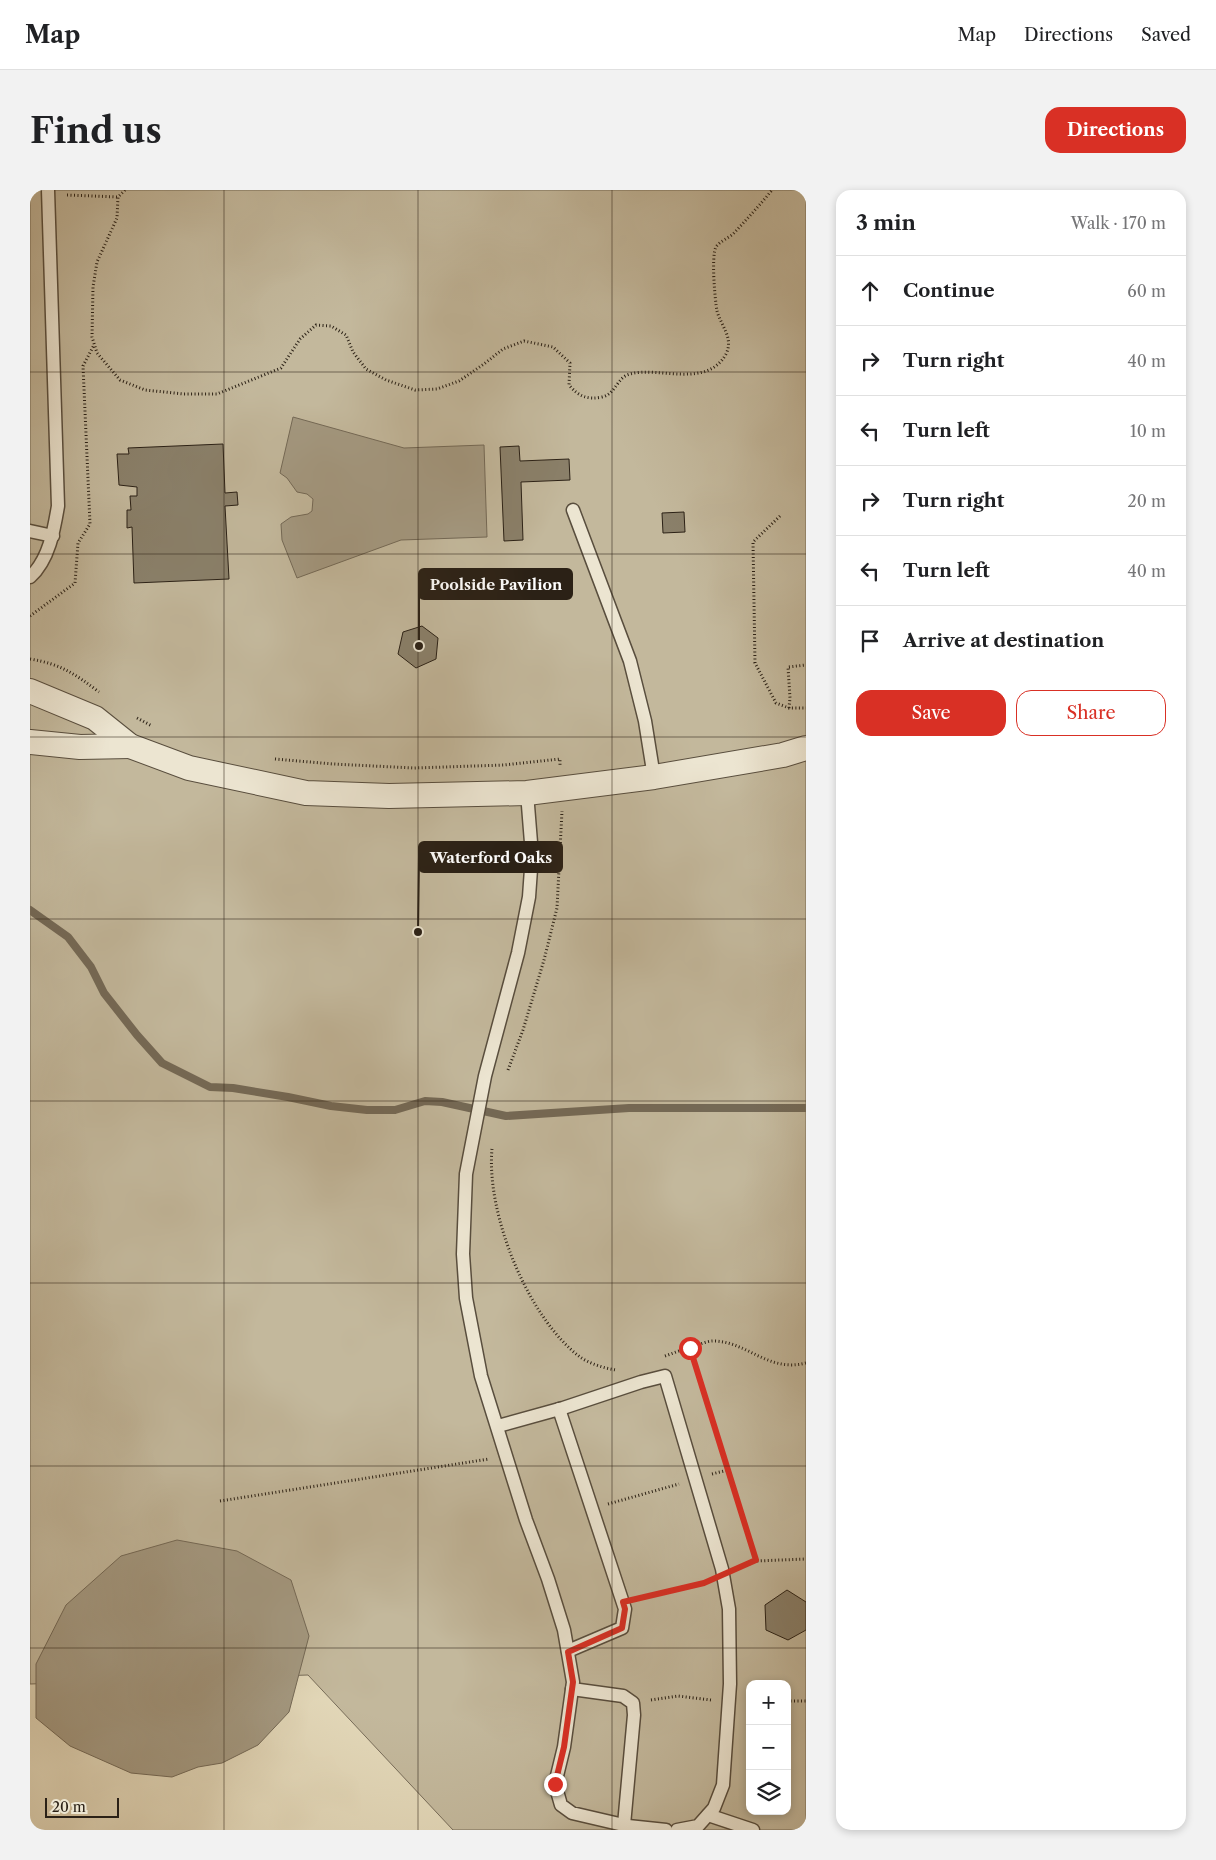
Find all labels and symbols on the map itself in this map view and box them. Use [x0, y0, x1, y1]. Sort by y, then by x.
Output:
callout: Poolside Pavilion [419, 569, 572, 599]
text: Poolside Pavilion [430, 575, 563, 594]
callout: Waterford Oaks [419, 842, 562, 872]
text: Waterford Oaks [429, 848, 552, 867]
route start [679, 1337, 702, 1360]
route end [544, 1773, 567, 1796]
scale bar [45, 1795, 119, 1818]

